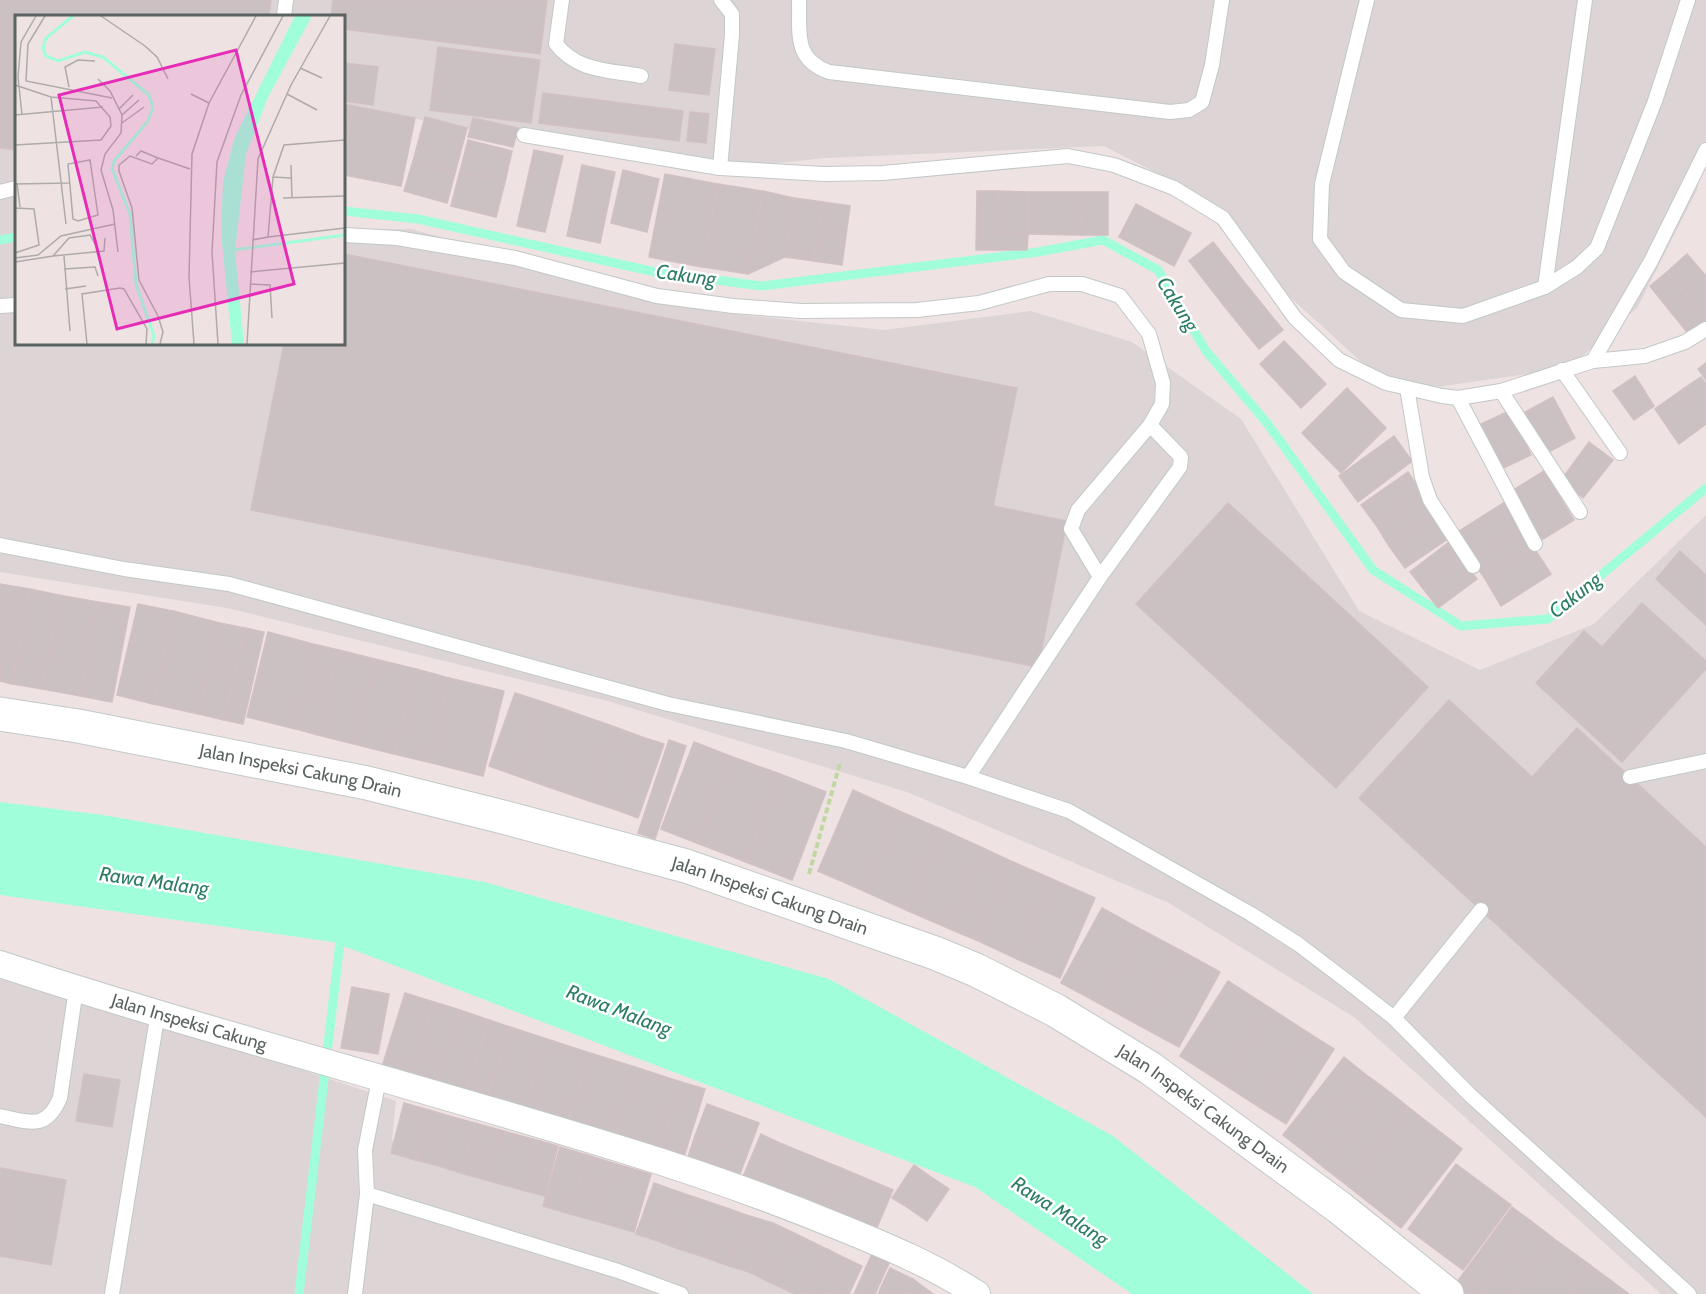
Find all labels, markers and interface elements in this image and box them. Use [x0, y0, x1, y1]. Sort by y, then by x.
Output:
inset map [15, 15, 345, 345]
water label: Cakung [655, 259, 718, 291]
water label: Cakung [1152, 272, 1205, 336]
water label: Cakung [1544, 567, 1607, 623]
street label: Jalan Inspeksi Cakung Drain [197, 739, 404, 802]
street label: Jalan Inspeksi Cakung Drain [669, 851, 871, 940]
water label: Rawa Malang [98, 861, 211, 901]
water label: Rawa Malang [563, 979, 676, 1041]
street label: Jalan Inspeksi Cakung [108, 989, 270, 1056]
street label: Jalan Inspeksi Cakung Drain [1113, 1039, 1293, 1178]
water label: Rawa Malang [1007, 1171, 1114, 1252]

